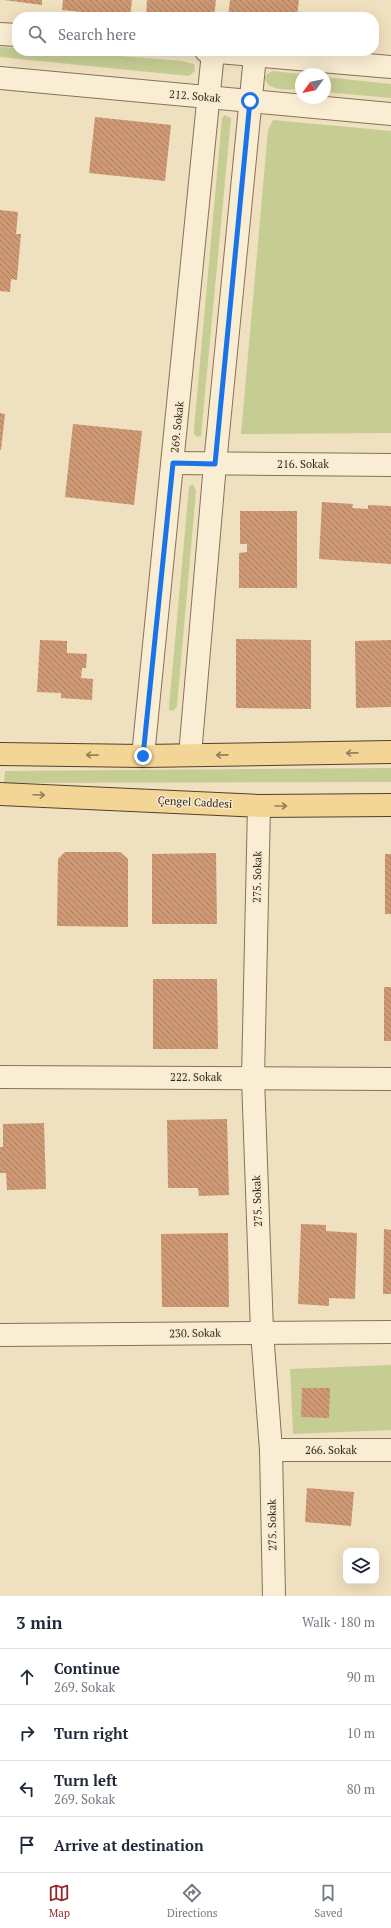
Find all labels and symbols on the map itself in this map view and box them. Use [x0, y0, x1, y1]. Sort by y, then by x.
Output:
north arrow [295, 68, 331, 104]
street label: 212. Sokak [169, 87, 222, 105]
route start [241, 92, 259, 110]
street label: 269. Sokak [167, 400, 187, 453]
street label: 216. Sokak [277, 457, 329, 471]
route end [134, 747, 152, 765]
one-way arrow [346, 749, 359, 756]
one-way arrow [86, 751, 99, 759]
one-way arrow [216, 751, 229, 759]
one-way arrow [32, 791, 45, 799]
street label: Çengel Caddesi [157, 793, 233, 811]
one-way arrow [274, 802, 287, 810]
street label: 275. Sokak [250, 851, 264, 903]
street label: 222. Sokak [170, 1070, 222, 1084]
street label: 275. Sokak [249, 1175, 265, 1227]
street label: 230. Sokak [169, 1326, 221, 1340]
street label: 266. Sokak [305, 1443, 357, 1457]
street label: 275. Sokak [265, 1499, 279, 1551]

